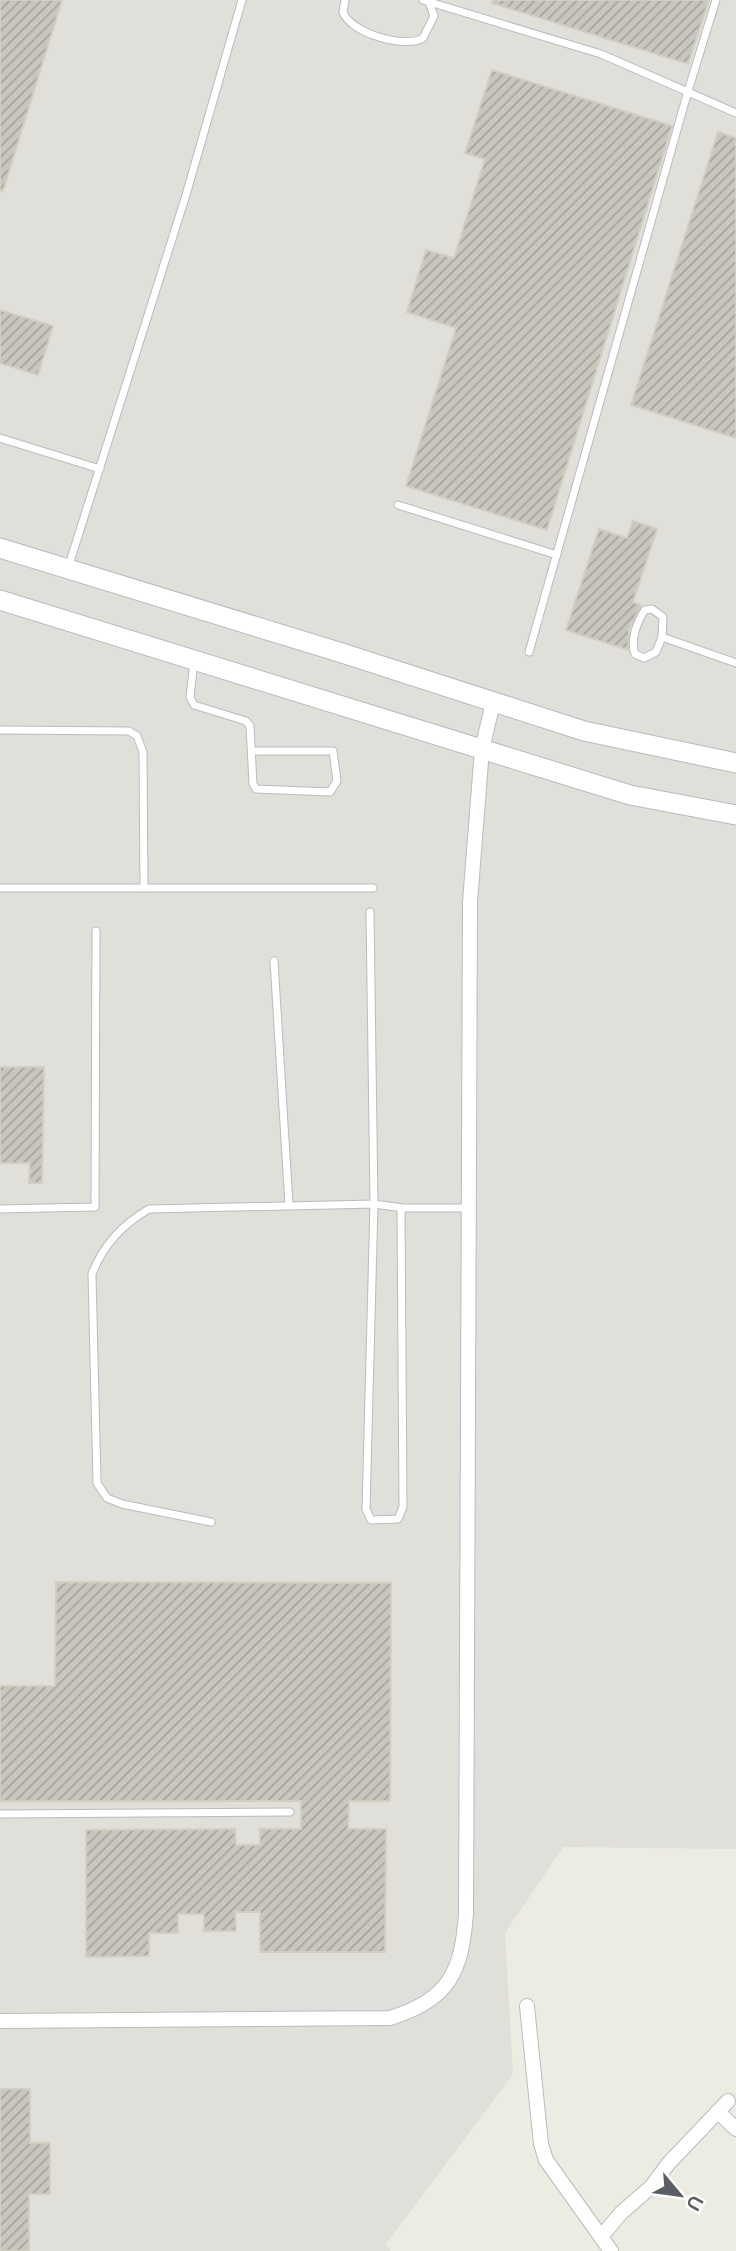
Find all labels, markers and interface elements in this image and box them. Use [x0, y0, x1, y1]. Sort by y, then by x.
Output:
north arrow [645, 2160, 715, 2230]
text: U [682, 2192, 709, 2215]

